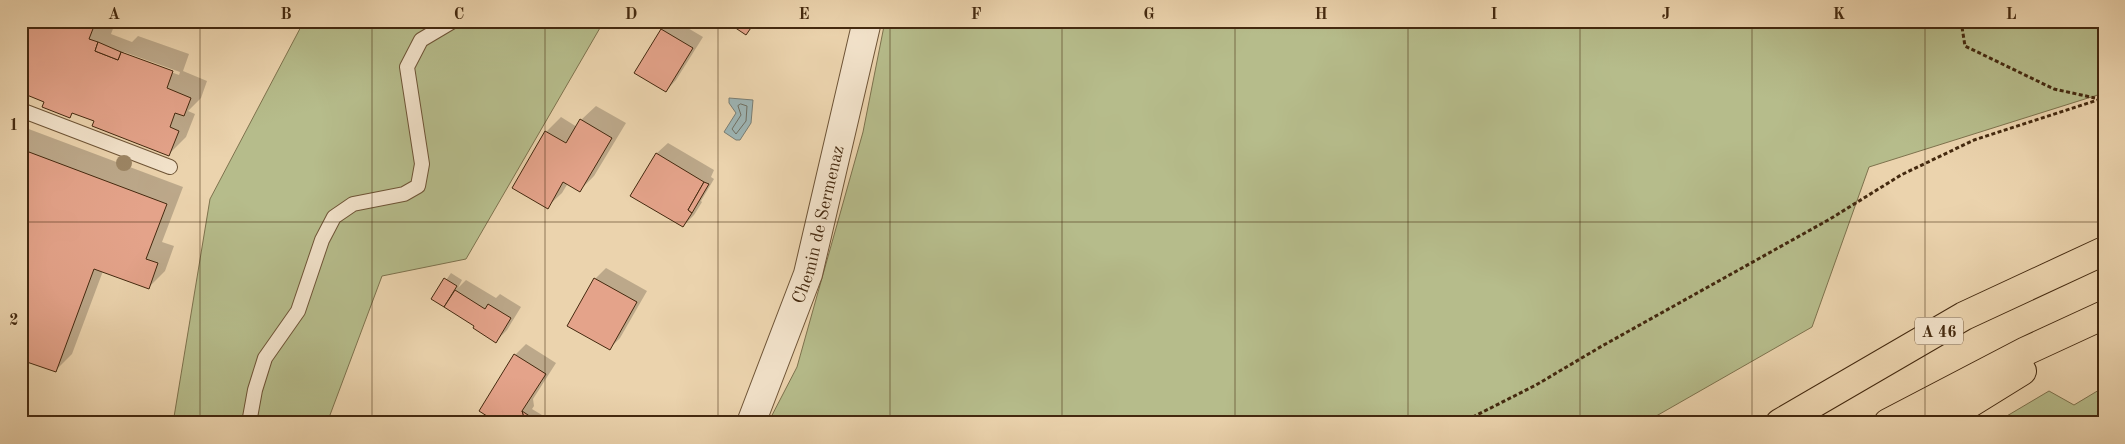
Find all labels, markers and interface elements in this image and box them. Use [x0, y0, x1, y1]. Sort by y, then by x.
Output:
text: A [108, 7, 120, 23]
text: B [280, 7, 292, 23]
text: C [454, 7, 464, 23]
text: D [625, 7, 637, 23]
text: E [798, 7, 810, 23]
text: F [971, 7, 982, 23]
text: G [1143, 7, 1155, 23]
text: H [1314, 7, 1328, 23]
text: I [1490, 7, 1498, 23]
text: J [1662, 7, 1671, 23]
text: K [1833, 7, 1845, 23]
text: L [2006, 7, 2017, 23]
text: 1 [9, 118, 19, 134]
street label: Chemin de Sermenaz [789, 144, 848, 306]
text: 2 [9, 313, 19, 329]
road number: A 46 [1915, 318, 1963, 344]

